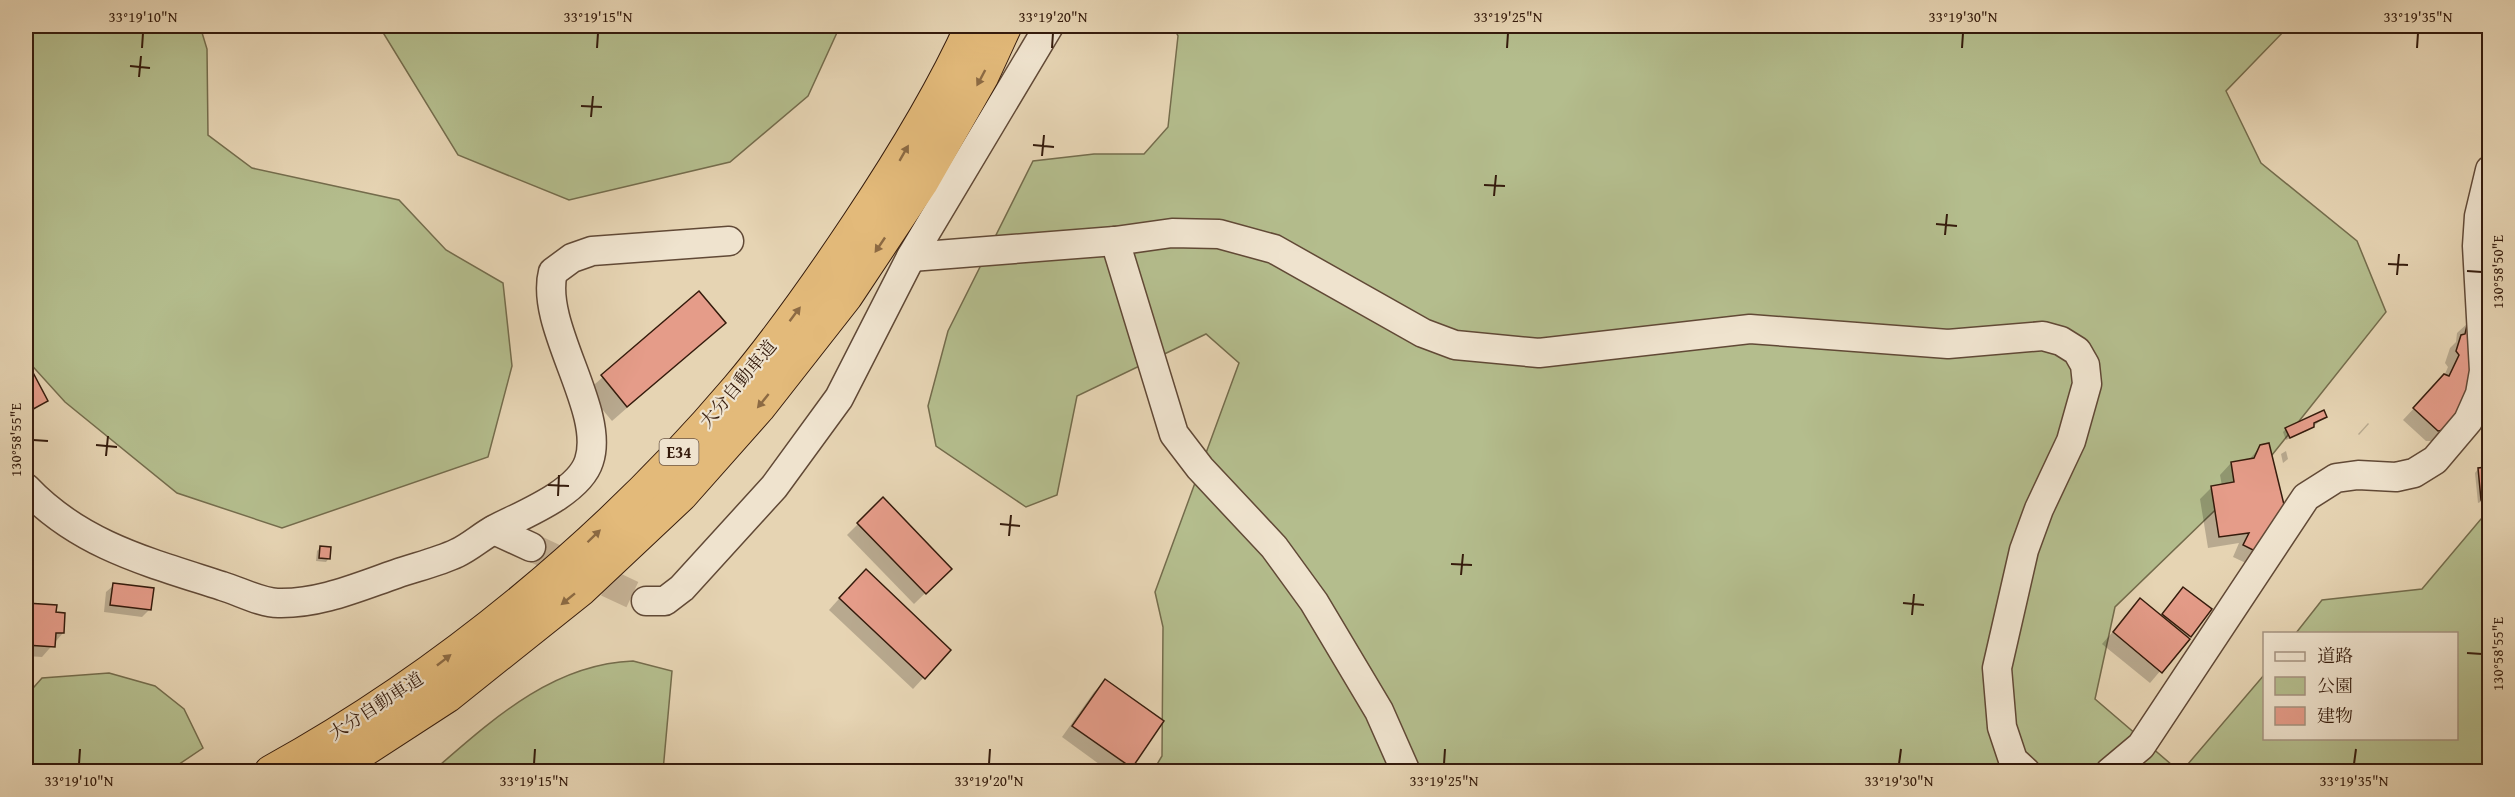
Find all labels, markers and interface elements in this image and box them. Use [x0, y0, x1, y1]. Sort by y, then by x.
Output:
text: 33°19'10"N [109, 6, 178, 27]
text: 33°19'15"N [564, 6, 633, 27]
text: 33°19'20"N [1019, 6, 1088, 27]
text: 33°19'25"N [1474, 6, 1543, 27]
text: 33°19'30"N [1929, 6, 1998, 27]
text: 33°19'35"N [2384, 6, 2453, 27]
one-way arrow [976, 70, 986, 87]
one-way arrow [899, 144, 909, 161]
text: 130°58'50"E [2487, 235, 2508, 309]
one-way arrow [874, 237, 886, 253]
one-way arrow [788, 306, 800, 321]
street label: 大分自動車道 [693, 334, 783, 434]
one-way arrow [758, 394, 770, 409]
text: 130°58'55"E [5, 403, 26, 477]
road number: E34 [660, 439, 698, 465]
one-way arrow [587, 530, 601, 544]
one-way arrow [560, 593, 575, 605]
text: 130°58'55"E [2487, 617, 2508, 691]
legend [2263, 632, 2458, 740]
text: 道路 [2317, 642, 2353, 669]
one-way arrow [436, 654, 451, 666]
street label: 大分自動車道 [323, 665, 428, 746]
text: 公園 [2317, 672, 2353, 699]
text: 建物 [2317, 702, 2353, 729]
text: 33°19'10"N [45, 770, 114, 791]
text: 33°19'15"N [500, 770, 569, 791]
text: 33°19'20"N [955, 770, 1024, 791]
text: 33°19'25"N [1410, 770, 1479, 791]
text: 33°19'30"N [1865, 770, 1934, 791]
text: 33°19'35"N [2320, 770, 2389, 791]

